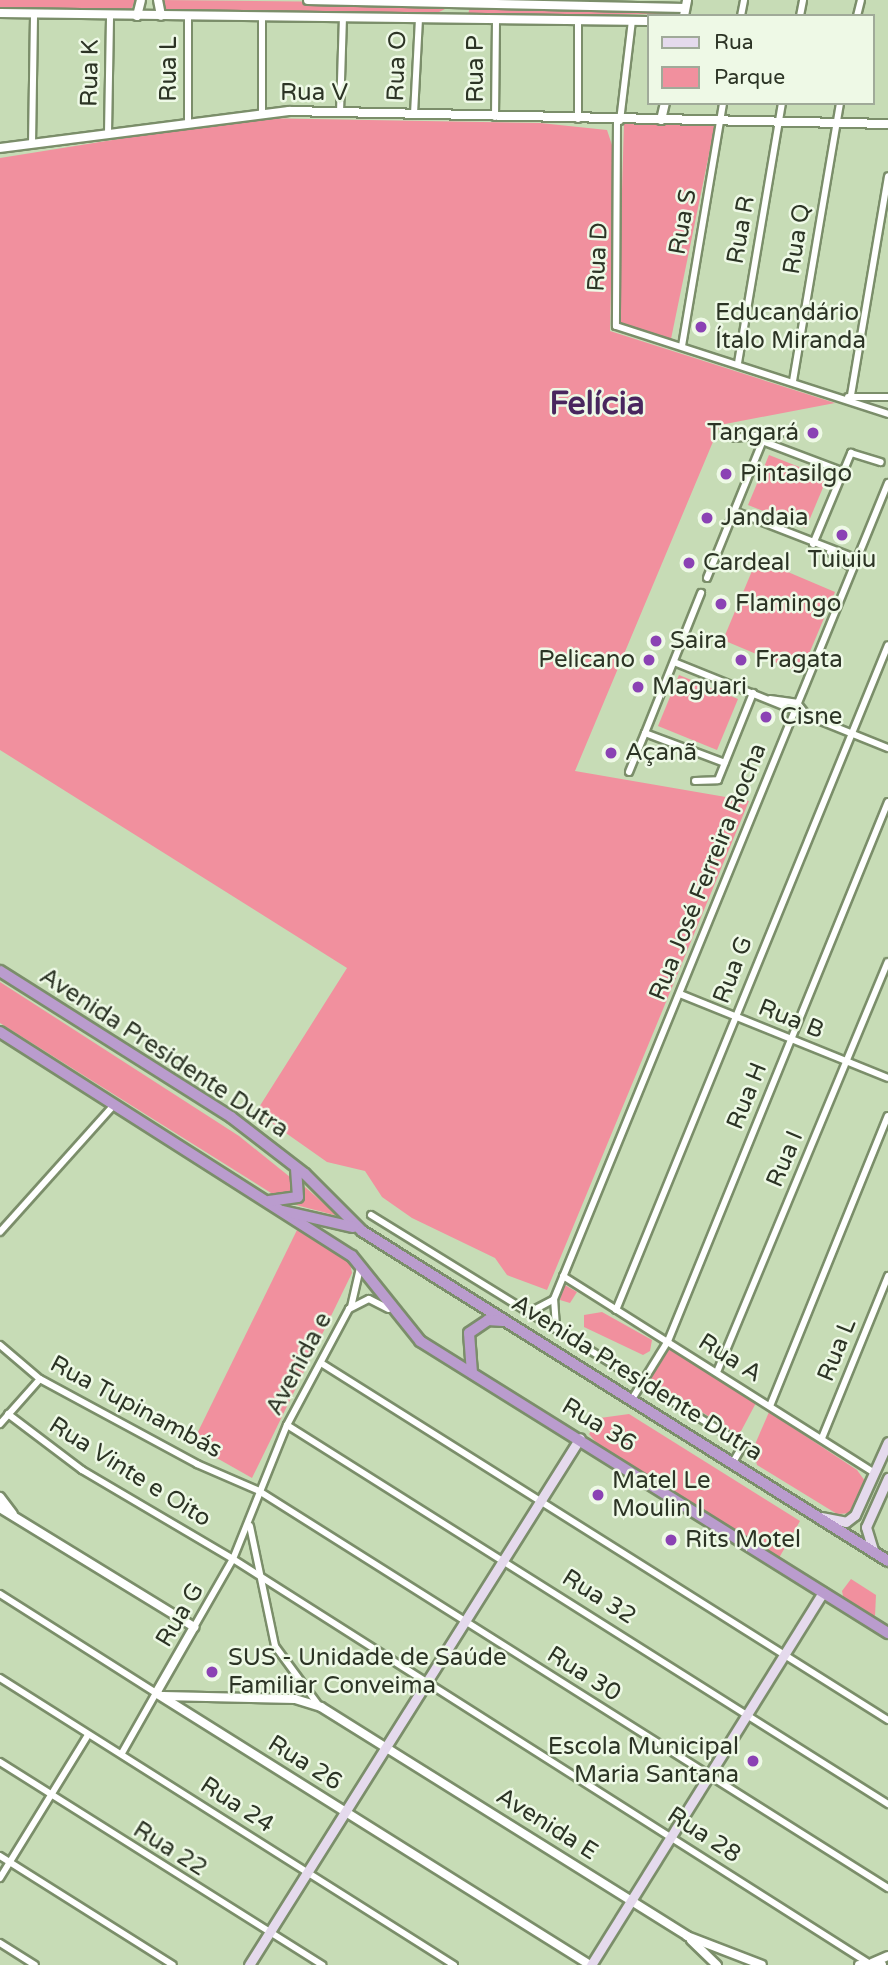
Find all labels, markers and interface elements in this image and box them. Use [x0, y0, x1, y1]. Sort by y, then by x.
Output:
legend [646, 14, 874, 105]
street label: Rua O [381, 30, 413, 102]
text: Rua [714, 30, 754, 55]
street label: Rua P [462, 35, 490, 103]
street label: Rua L [155, 36, 183, 102]
street label: Rua K [75, 39, 105, 107]
text: Parque [714, 65, 785, 90]
street label: Rua V [280, 79, 348, 107]
street label: Rua S [663, 187, 703, 257]
street label: Rua R [721, 194, 761, 266]
street label: Rua Q [777, 202, 817, 276]
street label: Rua D [582, 222, 614, 292]
place label: Educandário Ítalo Miranda [715, 299, 866, 355]
marker: Educandário Ítalo Miranda [693, 319, 709, 335]
district label: Felícia [549, 385, 645, 423]
place label: Tangará [707, 419, 799, 447]
marker: Tangará [805, 425, 821, 441]
place label: Pintasilgo [740, 460, 852, 488]
marker: Pintasilgo [718, 466, 734, 482]
place label: Jandaia [721, 504, 808, 532]
marker: Jandaia [699, 510, 715, 526]
marker: Tuiuiu [834, 527, 850, 543]
place label: Tuiuiu [808, 546, 876, 574]
place label: Cardeal [703, 549, 790, 577]
marker: Cardeal [681, 555, 697, 571]
place label: Flamingo [735, 590, 841, 618]
marker: Flamingo [713, 596, 729, 612]
place label: Saira [670, 627, 727, 655]
marker: Saira [648, 633, 664, 649]
place label: Pelicano [538, 646, 635, 674]
place label: Fragata [755, 646, 843, 674]
marker: Pelicano [641, 652, 657, 668]
marker: Fragata [733, 652, 749, 668]
place label: Maguari [652, 673, 747, 701]
marker: Maguari [630, 679, 646, 695]
place label: Cisne [780, 703, 842, 731]
marker: Cisne [758, 709, 774, 725]
place label: Açanã [625, 739, 697, 767]
street label: Rua José Ferreira Rocha [643, 739, 773, 1005]
marker: Açanã [603, 745, 619, 761]
street label: Rua G [707, 932, 759, 1008]
street label: Avenida Presidente Dutra [34, 962, 294, 1144]
street label: Rua B [754, 993, 828, 1045]
street label: Rua H [721, 1058, 773, 1134]
street label: Rua I [760, 1127, 810, 1191]
street label: Avenida Presidente Dutra [506, 1289, 768, 1467]
street label: Avenida e [260, 1308, 338, 1420]
street label: Rua L [811, 1314, 863, 1386]
street label: Rua A [693, 1327, 767, 1389]
street label: Rua Tupinambás [45, 1350, 227, 1464]
street label: Rua 36 [557, 1392, 641, 1458]
street label: Rua Vinte e Oito [44, 1411, 216, 1533]
place label: Matel Le Moulin I [612, 1467, 711, 1523]
marker: Matel Le Moulin I [590, 1487, 606, 1503]
place label: Rits Motel [685, 1526, 801, 1554]
marker: Rits Motel [663, 1532, 679, 1548]
street label: Rua 32 [557, 1563, 641, 1631]
street label: Rua G [150, 1578, 210, 1652]
street label: Rua 30 [542, 1640, 626, 1708]
place label: SUS - Unidade de Saúde Familiar Conveima [228, 1644, 506, 1700]
marker: SUS - Unidade de Saúde Familiar Conveima [202, 1662, 222, 1682]
street label: Rua 26 [263, 1729, 347, 1797]
place label: Escola Municipal Maria Santana [548, 1733, 739, 1789]
marker: Escola Municipal Maria Santana [745, 1753, 761, 1769]
street label: Rua 24 [195, 1771, 279, 1839]
street label: Avenida E [491, 1782, 603, 1866]
street label: Rua 28 [662, 1801, 746, 1869]
street label: Rua 22 [128, 1815, 212, 1883]

